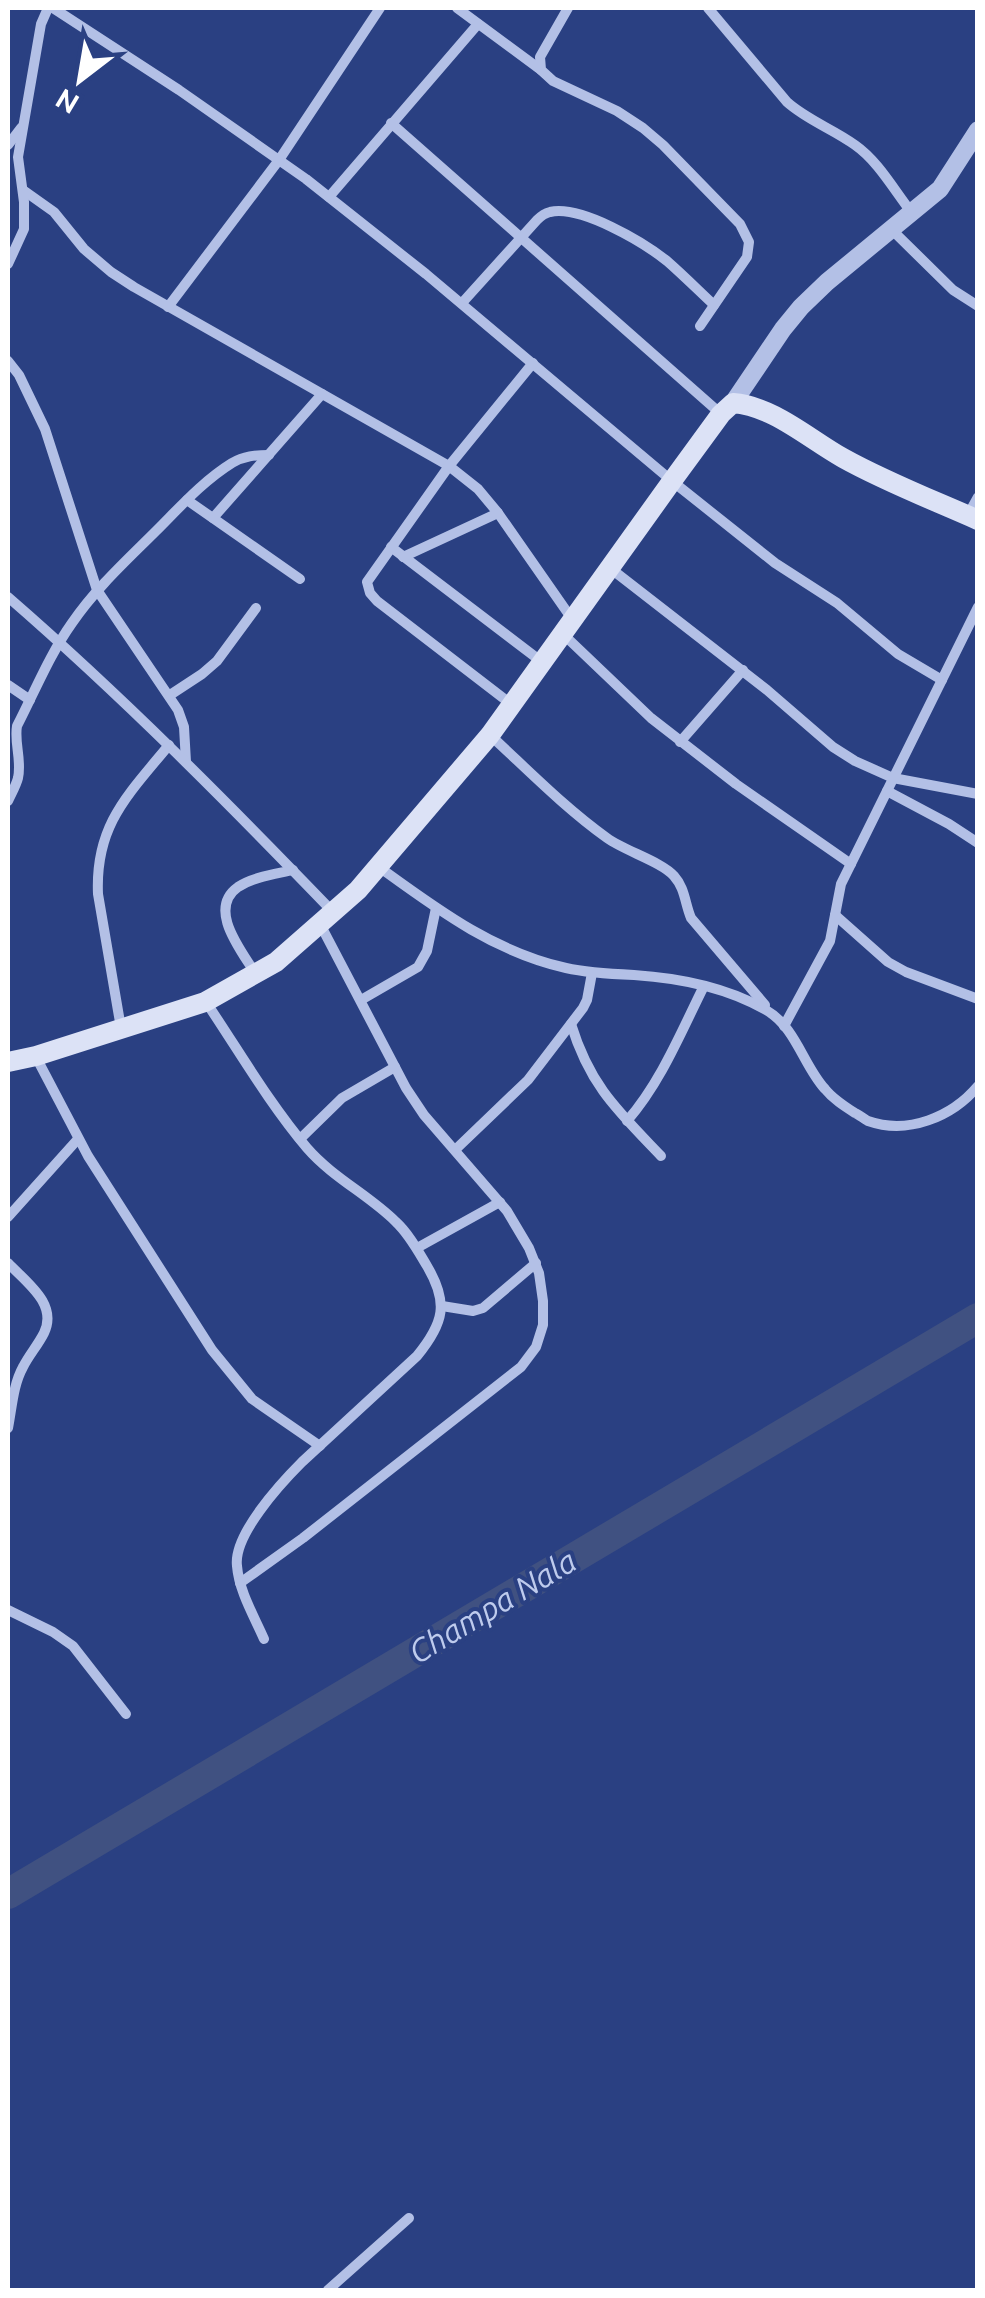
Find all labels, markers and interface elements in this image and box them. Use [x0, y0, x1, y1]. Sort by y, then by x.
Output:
north arrow [30, 30, 130, 130]
text: N [50, 83, 84, 121]
water label: Champa Nala [402, 1542, 582, 1670]

